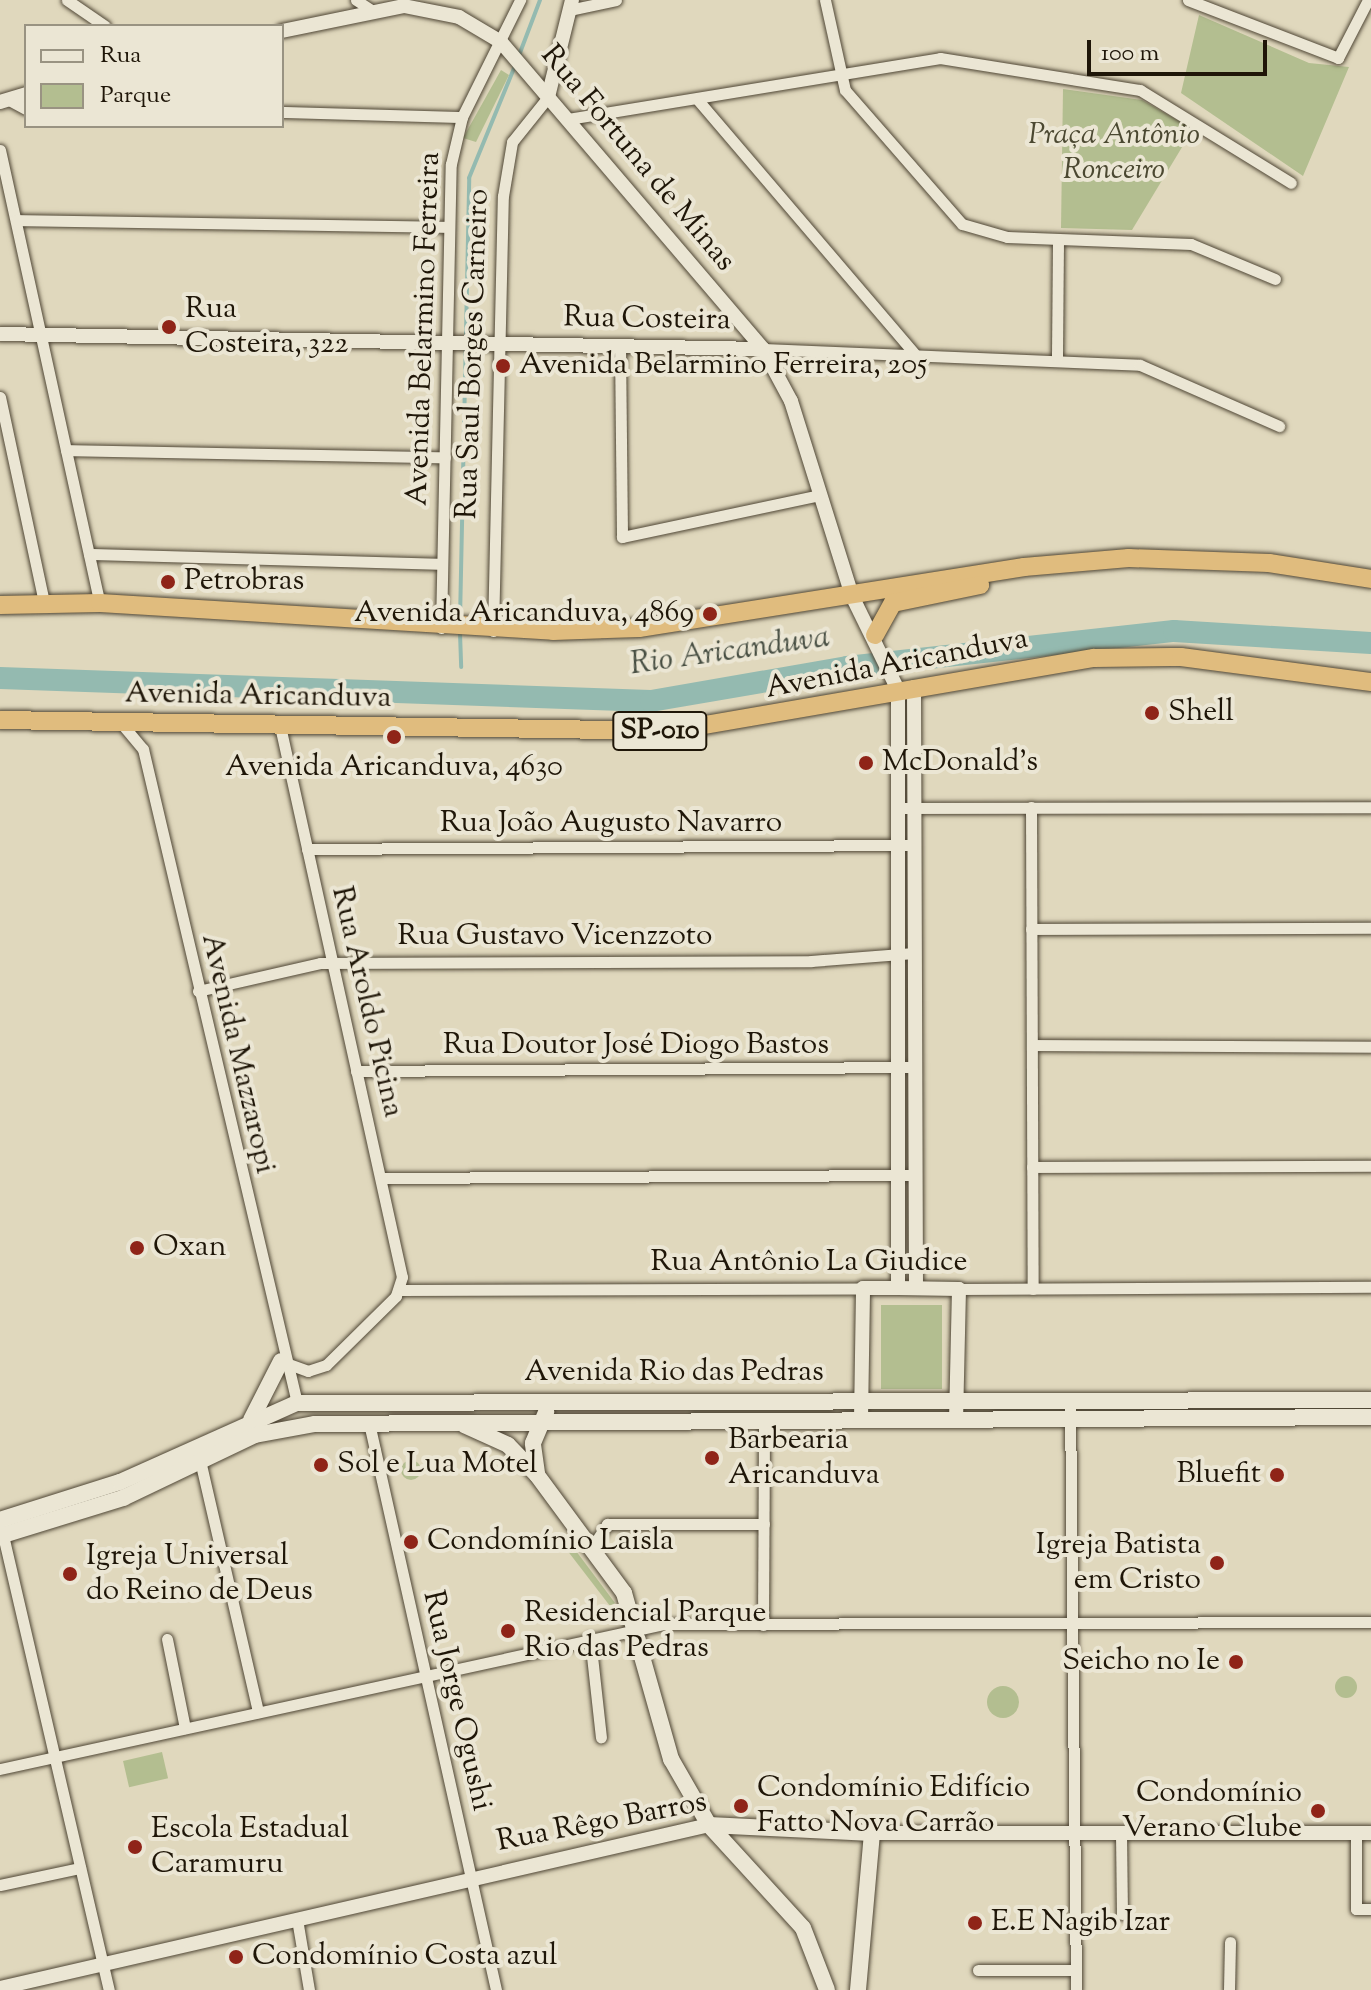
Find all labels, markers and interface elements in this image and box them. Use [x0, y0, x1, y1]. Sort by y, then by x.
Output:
legend [24, 24, 284, 128]
scale bar [1091, 24, 1271, 74]
text: 100 m [1101, 37, 1159, 71]
text: Rua [100, 39, 141, 73]
street label: Rua Fortuna de Minas [532, 39, 742, 279]
text: Parque [100, 79, 171, 113]
park label: Praça Antônio Ronceiro [1028, 118, 1200, 188]
street label: Avenida Belarmino Ferreira [401, 151, 449, 507]
street label: Rua Saul Borges Carneiro [450, 188, 498, 520]
place label: Rua Costeira, 322 [185, 292, 348, 362]
street label: Rua Costeira [563, 301, 731, 339]
marker: Rua Costeira, 322 [160, 318, 178, 336]
place label: Avenida Belarmino Ferreira, 205 [519, 348, 927, 384]
marker: Avenida Belarmino Ferreira, 205 [494, 357, 512, 375]
place label: Petrobras [184, 564, 304, 600]
marker: Petrobras [159, 573, 177, 591]
place label: Avenida Aricanduva, 4869 [354, 596, 694, 632]
marker: Avenida Aricanduva, 4869 [701, 605, 719, 623]
water label: Rio Aricanduva [628, 619, 832, 685]
street label: Avenida Aricanduva [763, 622, 1031, 708]
street label: Avenida Aricanduva [124, 677, 392, 717]
place label: Shell [1168, 695, 1234, 731]
marker: Shell [1143, 704, 1161, 722]
road number: SP-010 [612, 707, 708, 755]
marker: Avenida Aricanduva, 4630 [385, 728, 403, 746]
place label: McDonald's [882, 745, 1038, 781]
place label: Avenida Aricanduva, 4630 [225, 750, 563, 786]
marker: McDonald's [857, 754, 875, 772]
street label: Rua João Augusto Navarro [440, 806, 782, 842]
street label: Rua Aroldo Picina [322, 883, 410, 1121]
street label: Rua Gustavo Vicenzzoto [398, 919, 712, 955]
street label: Avenida Mazzaropi [192, 931, 282, 1177]
street label: Rua Doutor José Diogo Bastos [443, 1028, 829, 1064]
place label: Oxan [153, 1230, 226, 1266]
marker: Oxan [128, 1239, 146, 1257]
street label: Rua Antônio La Giudice [651, 1245, 967, 1281]
street label: Avenida Rio das Pedras [524, 1355, 824, 1391]
place label: Barbearia Aricanduva [728, 1423, 880, 1494]
place label: Sol e Lua Motel [337, 1447, 538, 1483]
marker: Barbearia Aricanduva [703, 1449, 721, 1467]
marker: Sol e Lua Motel [312, 1456, 330, 1474]
place label: Bluefit [1176, 1457, 1261, 1493]
marker: Bluefit [1268, 1466, 1286, 1484]
place label: Condomínio Laisla [427, 1524, 674, 1560]
place label: Igreja Batista em Cristo [1036, 1528, 1201, 1598]
marker: Condomínio Laisla [402, 1533, 420, 1551]
place label: Igreja Universal do Reino de Deus [86, 1539, 313, 1610]
marker: Igreja Batista em Cristo [1208, 1554, 1226, 1572]
marker: Igreja Universal do Reino de Deus [61, 1565, 79, 1583]
street label: Rua Jorge Ogushi [413, 1587, 499, 1815]
place label: Residencial Parque Rio das Pedras [524, 1596, 766, 1666]
marker: Residencial Parque Rio das Pedras [499, 1622, 517, 1640]
place label: Seicho no Ie [1062, 1644, 1220, 1680]
marker: Seicho no Ie [1227, 1653, 1245, 1671]
place label: Condomínio Edifício Fatto Nova Carrão [757, 1771, 1030, 1842]
place label: Condomínio Verano Clube [1122, 1776, 1302, 1846]
street label: Rua Rêgo Barros [494, 1785, 710, 1861]
marker: Condomínio Edifício Fatto Nova Carrão [732, 1797, 750, 1815]
marker: Condomínio Verano Clube [1309, 1802, 1327, 1820]
place label: Escola Estadual Caramuru [151, 1812, 349, 1882]
marker: Escola Estadual Caramuru [126, 1838, 144, 1856]
place label: E.E Nagib Izar [991, 1905, 1170, 1941]
marker: E.E Nagib Izar [966, 1914, 984, 1932]
place label: Condomínio Costa azul [252, 1939, 557, 1975]
marker: Condomínio Costa azul [227, 1948, 245, 1966]

